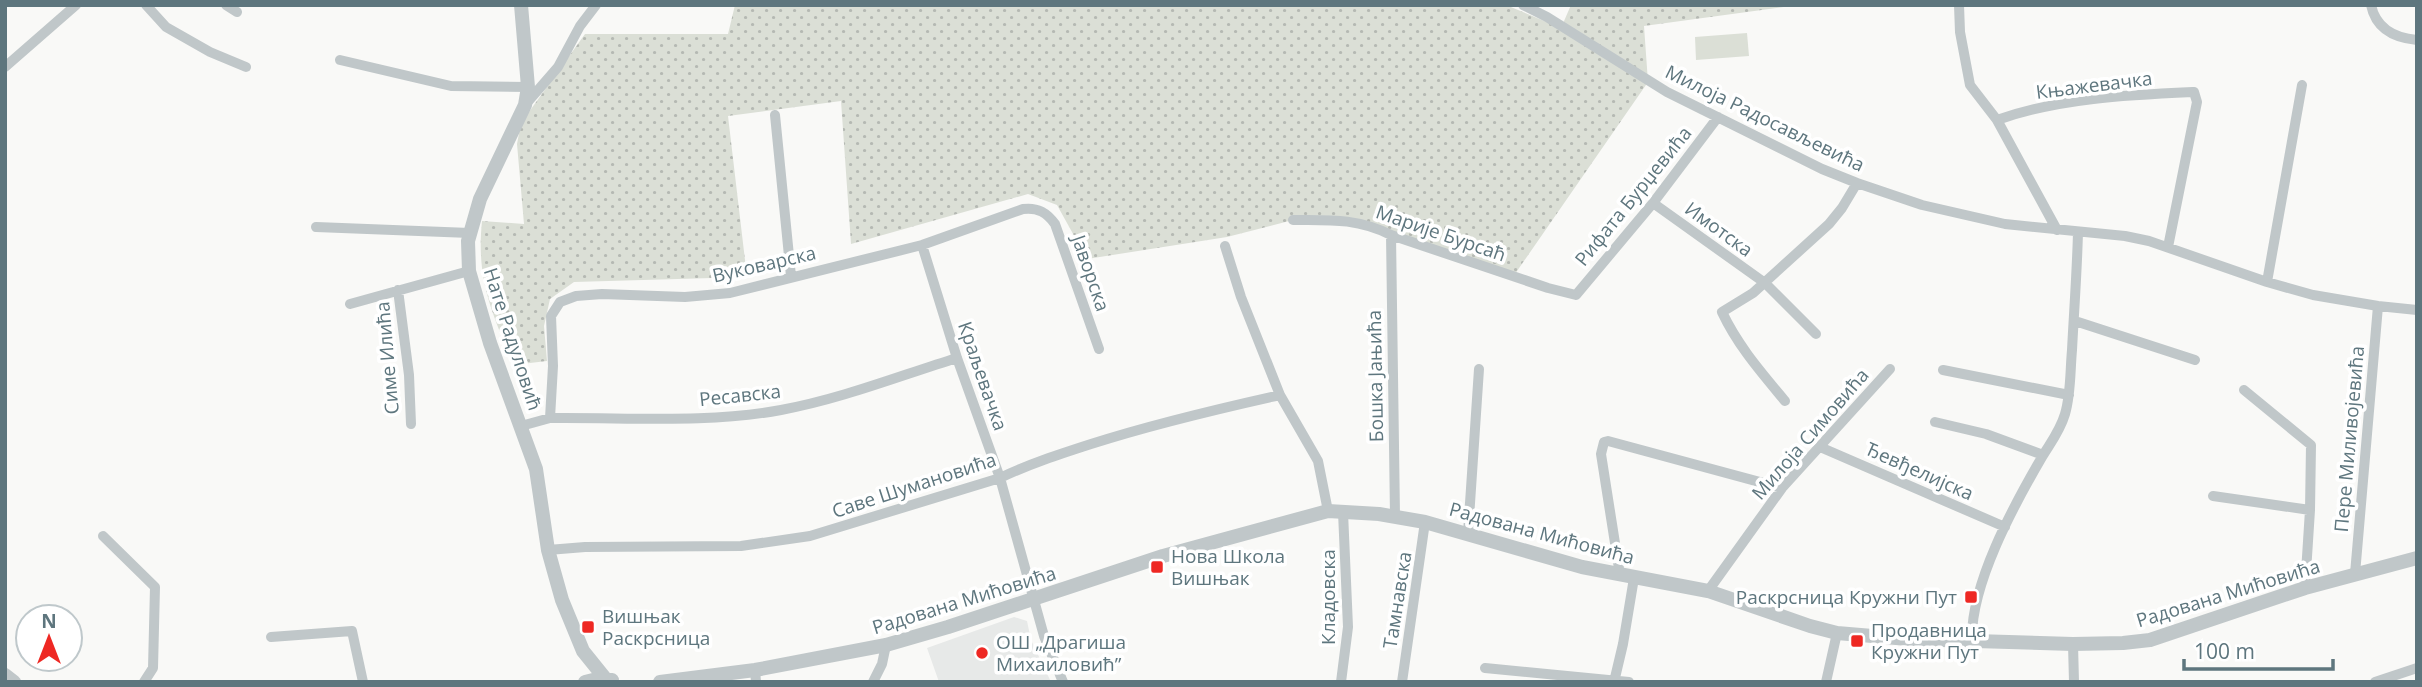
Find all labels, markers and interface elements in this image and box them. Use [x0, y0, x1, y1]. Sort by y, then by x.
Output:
street label: Милоја Радосављевића [1661, 58, 1869, 178]
street label: Књажевачка [2034, 65, 2154, 105]
street label: Рифата Бурџевића [1569, 121, 1697, 271]
street label: Имотска [1680, 195, 1758, 263]
street label: Марије Бурсаћ [1373, 199, 1509, 267]
street label: Јаворска [1065, 229, 1116, 315]
street label: Вуковарска [710, 239, 818, 289]
street label: Нате Радуловић [478, 264, 548, 414]
street label: Симе Илића [369, 300, 405, 416]
street label: Бошка Јањића [1361, 310, 1389, 442]
street label: Краљевачка [952, 318, 1014, 434]
street label: Пере Миливојевића [2328, 345, 2370, 533]
street label: Милоја Симовића [1746, 363, 1874, 505]
street label: Ресавска [698, 378, 782, 412]
street label: Ђевђелијска [1862, 436, 1978, 506]
street label: Саве Шумановића [829, 446, 999, 524]
street label: Радована Мићовића [1446, 496, 1638, 570]
place label: Нова Школа Вишњак [1171, 543, 1285, 591]
street label: Кладовска [1315, 549, 1341, 645]
street label: Тамнавска [1376, 550, 1418, 650]
street label: Радована Мићовића [2133, 553, 2323, 633]
marker: Нова Школа Вишњак [1149, 559, 1165, 575]
street label: Радована Мићовића [869, 560, 1059, 640]
place label: Раскрсница Кружни Пут [1736, 584, 1957, 610]
marker: Раскрсница Кружни Пут [1963, 589, 1979, 605]
north arrow [14, 603, 84, 673]
place label: Вишњак Раскрсница [602, 603, 710, 651]
text: N [41, 608, 57, 634]
place label: Продавница Кружни Пут [1871, 617, 1987, 665]
marker: Вишњак Раскрсница [580, 619, 596, 635]
scale bar [2184, 628, 2333, 672]
place label: ОШ „Драгиша Михаиловић” [996, 629, 1126, 677]
marker: Продавница Кружни Пут [1849, 633, 1865, 649]
text: 100 m [2194, 637, 2255, 665]
marker: ОШ „Драгиша Михаиловић” [974, 645, 990, 661]

